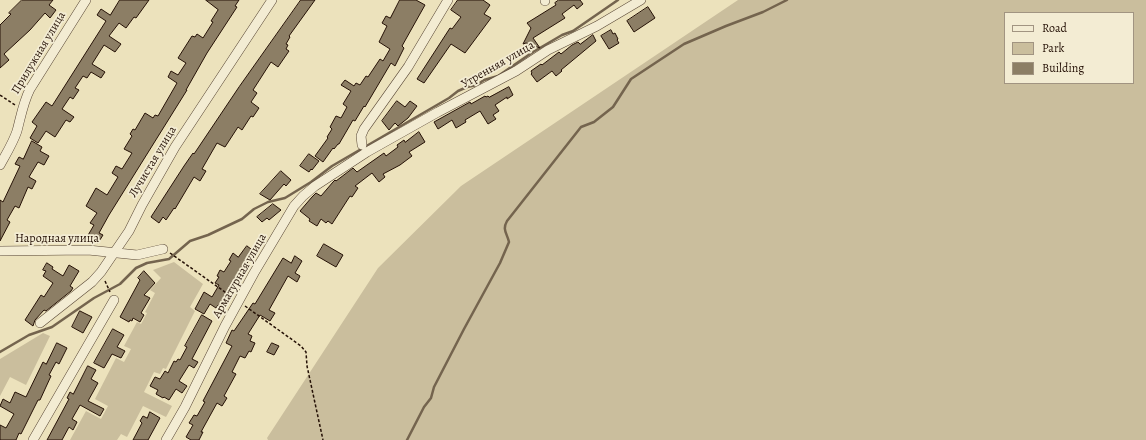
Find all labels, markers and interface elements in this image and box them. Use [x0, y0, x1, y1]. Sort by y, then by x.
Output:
street label: Прилужная улица [9, 9, 69, 97]
legend [1004, 12, 1134, 84]
text: Road [1042, 20, 1067, 36]
street label: Утренняя улица [459, 38, 537, 92]
text: Park [1042, 40, 1065, 56]
text: Building [1042, 60, 1084, 76]
street label: Лучистая улица [126, 124, 180, 200]
street label: Арматурная улица [210, 231, 270, 321]
street label: Народная улица [15, 232, 99, 246]

